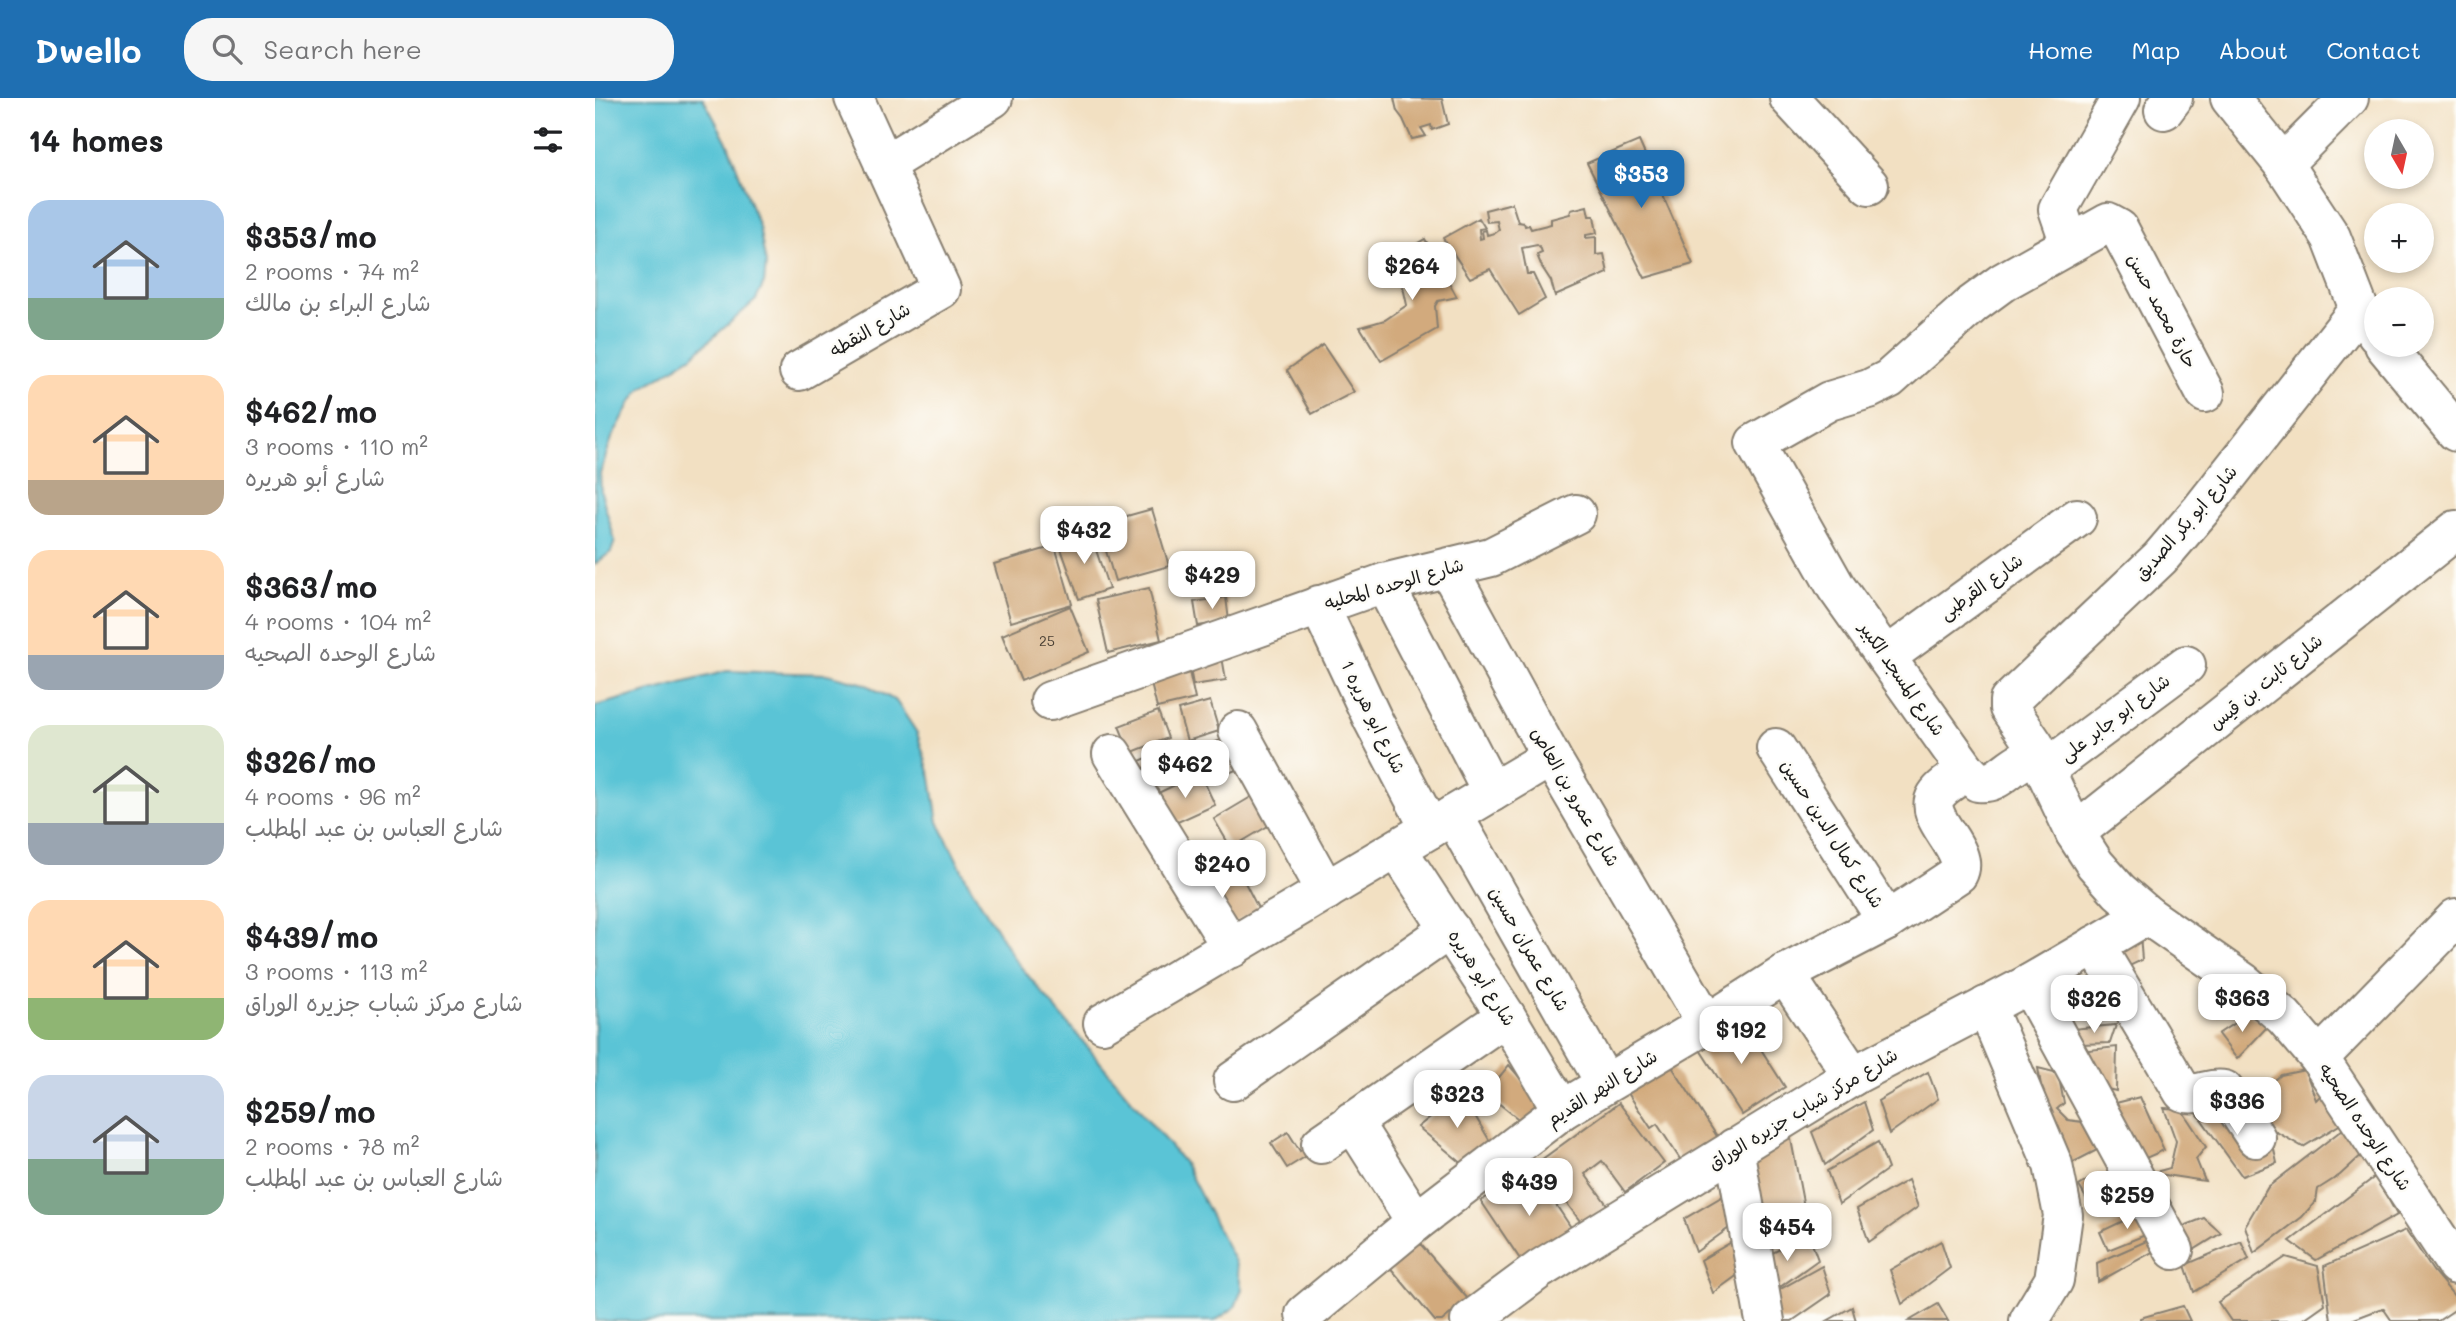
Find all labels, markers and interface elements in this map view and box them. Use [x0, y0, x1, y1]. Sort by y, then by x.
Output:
search box [184, 18, 674, 81]
text: Dwello [35, 28, 142, 71]
icon: search [208, 30, 246, 68]
text: Search here [264, 32, 422, 66]
text: Home [2028, 34, 2093, 65]
text: Map [2131, 34, 2180, 65]
text: About [2218, 34, 2288, 65]
text: Contact [2326, 34, 2421, 65]
north arrow [2364, 119, 2434, 189]
map controls [2364, 119, 2434, 357]
text: 14 homes [28, 120, 164, 160]
icon: filters [529, 121, 567, 159]
pin: $353 [1600, 150, 1682, 210]
text: $353 [1613, 158, 1669, 188]
button: + [2364, 203, 2434, 273]
text: $353/mo [245, 216, 377, 256]
icon: home [84, 228, 168, 312]
pin: $264 [1371, 242, 1453, 302]
street label: حارة محمد حسن [2122, 249, 2203, 372]
text: $264 [1384, 250, 1440, 280]
text: 2 rooms · 74 m² [245, 256, 419, 286]
text: شارع البراء بن مالك [245, 287, 431, 317]
button: − [2364, 287, 2434, 357]
street label: شارع النقطه [825, 296, 915, 363]
text: $462/mo [245, 391, 377, 431]
icon: home [84, 403, 168, 487]
text: 3 rooms · 110 m² [245, 431, 428, 461]
street label: شارع ابو بكر الصديق [2128, 460, 2243, 586]
text: شارع أبو هريره [245, 462, 385, 492]
pin: $432 [1043, 506, 1125, 566]
text: $432 [1056, 514, 1112, 544]
street label: شارع القرطبى [1934, 548, 2028, 626]
pin: $429 [1171, 552, 1253, 611]
street label: شارع الوحده المحليه [1321, 552, 1467, 615]
text: $429 [1184, 559, 1240, 589]
text: $363/mo [245, 566, 377, 606]
icon: home [84, 578, 168, 662]
text: 4 rooms · 104 m² [245, 606, 431, 636]
street label: شارع المسجد الكبير [1853, 615, 1951, 741]
street label: شارع ثابت بن قيس [2204, 628, 2328, 735]
house number: 25 [1039, 631, 1055, 650]
text: شارع الوحده الصحيه [245, 637, 436, 667]
street label: شارع ابو هريره 1 [1335, 656, 1412, 778]
street label: شارع ابو جابر على [2055, 668, 2175, 767]
street label: شارع عمرو بن العاص [1525, 722, 1626, 871]
pin: $462 [1144, 740, 1226, 800]
text: $326/mo [245, 741, 376, 781]
text: $462 [1157, 748, 1213, 778]
icon: home [84, 753, 168, 837]
street label: شارع كمال الدين حسين [1775, 754, 1890, 913]
text: 4 rooms · 96 m² [245, 781, 421, 811]
text: شارع العباس بن عبد المطلب [245, 812, 503, 842]
pin: $240 [1181, 840, 1263, 900]
text: $240 [1194, 848, 1250, 878]
street label: شارع عمران حسين [1484, 882, 1575, 1016]
text: $439/mo [245, 916, 378, 956]
street label: شارع أبو هريره [1443, 925, 1522, 1031]
icon: home [84, 928, 168, 1012]
text: 3 rooms · 113 m² [245, 956, 427, 986]
pin: $363 [2201, 974, 2283, 1034]
pin: $326 [2053, 976, 2135, 1035]
text: $363 [2214, 982, 2270, 1012]
text: $326 [2067, 983, 2121, 1013]
text: شارع مركز شباب جزيره الوراق [245, 987, 523, 1017]
pin: $192 [1700, 1006, 1782, 1066]
text: $192 [1715, 1014, 1767, 1044]
street label: شارع مركز شباب جزيره الوراق [1703, 1042, 1902, 1175]
street label: شارع النهر القديم [1541, 1043, 1663, 1133]
street label: شارع الوحده الصحيه [2313, 1058, 2418, 1196]
pin: $323 [1416, 1070, 1498, 1130]
pin: $336 [2196, 1077, 2278, 1137]
text: $323 [1430, 1078, 1484, 1108]
text: $336 [2209, 1085, 2265, 1115]
text: $259/mo [245, 1091, 375, 1131]
icon: home [84, 1103, 168, 1187]
text: 2 rooms · 78 m² [245, 1131, 419, 1161]
pin: $439 [1488, 1158, 1570, 1218]
text: شارع العباس بن عبد المطلب [245, 1162, 503, 1192]
text: $439 [1501, 1166, 1557, 1196]
pin: $259 [2086, 1172, 2168, 1231]
text: $259 [2100, 1179, 2154, 1209]
pin: $454 [1746, 1204, 1828, 1263]
text: $454 [1759, 1211, 1815, 1241]

